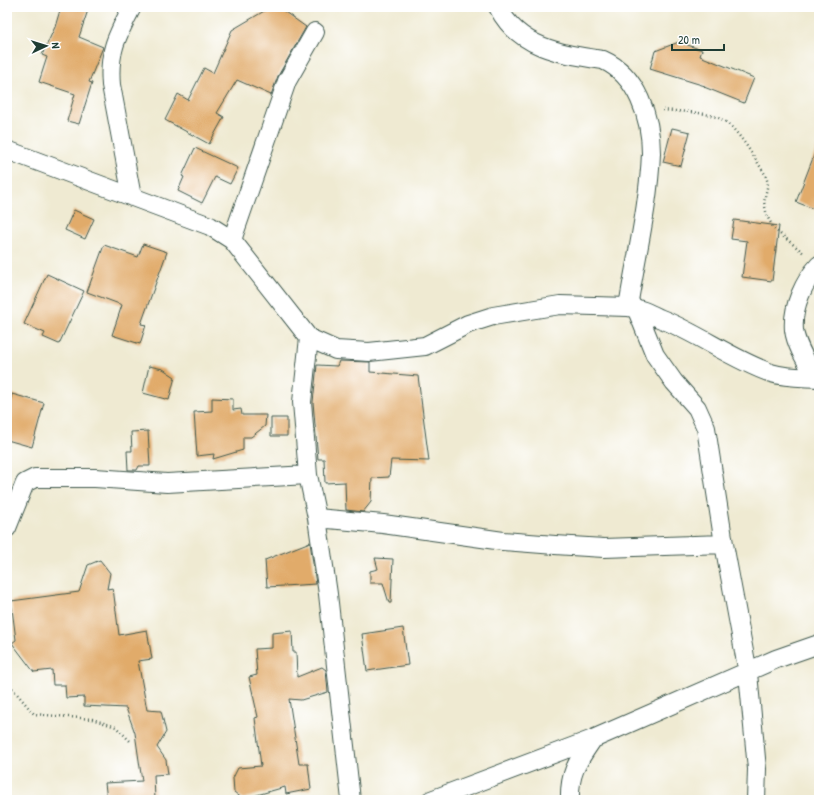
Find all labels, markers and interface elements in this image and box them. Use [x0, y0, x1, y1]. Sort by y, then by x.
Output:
north arrow [26, 26, 66, 66]
scale bar [672, 26, 724, 52]
text: 20 m [678, 31, 700, 48]
text: N [49, 42, 63, 49]

